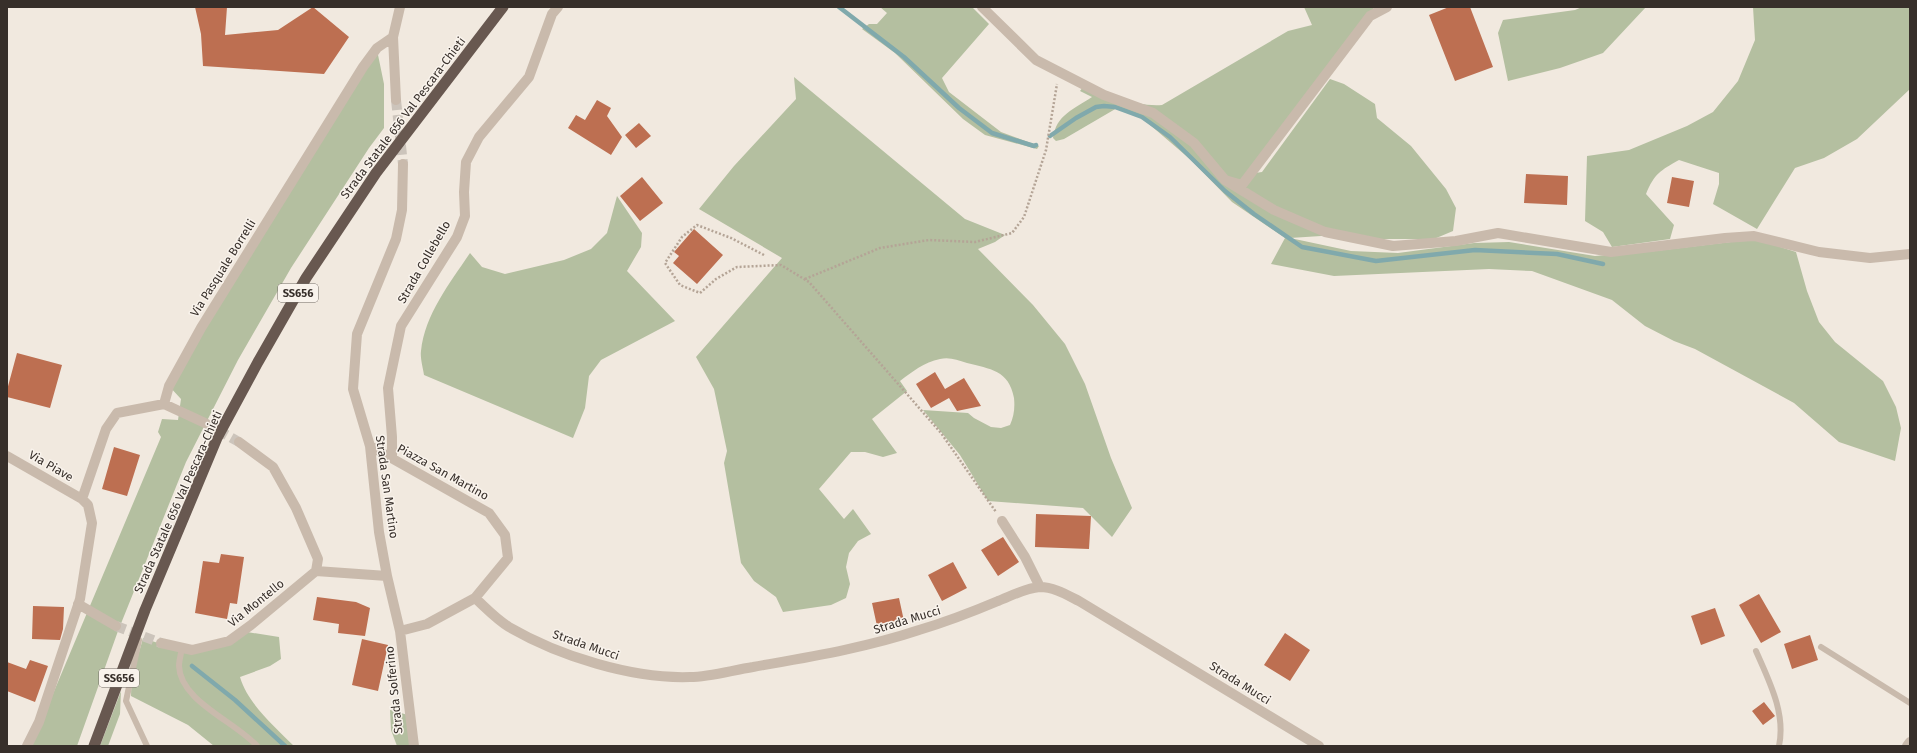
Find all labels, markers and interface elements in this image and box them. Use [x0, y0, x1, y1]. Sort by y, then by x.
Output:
street label: Strada Statale 656 Val Pescara-Chieti [338, 35, 468, 201]
street label: Via Pasquale Borrelli [187, 217, 259, 319]
street label: Strada Collebello [395, 218, 453, 306]
road number: SS656 [278, 284, 318, 302]
street label: Strada Statale 656 Val Pescara-Chieti [131, 408, 225, 596]
street label: Strada San Martino [373, 435, 401, 539]
street label: Piazza San Martino [395, 441, 491, 503]
street label: Via Piave [26, 448, 76, 484]
street label: Via Montello [225, 576, 287, 630]
street label: Strada Mucci [872, 603, 942, 637]
street label: Strada Mucci [551, 627, 621, 663]
street label: Strada Solferino [382, 645, 406, 735]
street label: Strada Mucci [1207, 659, 1273, 707]
road number: SS656 [99, 669, 139, 687]

